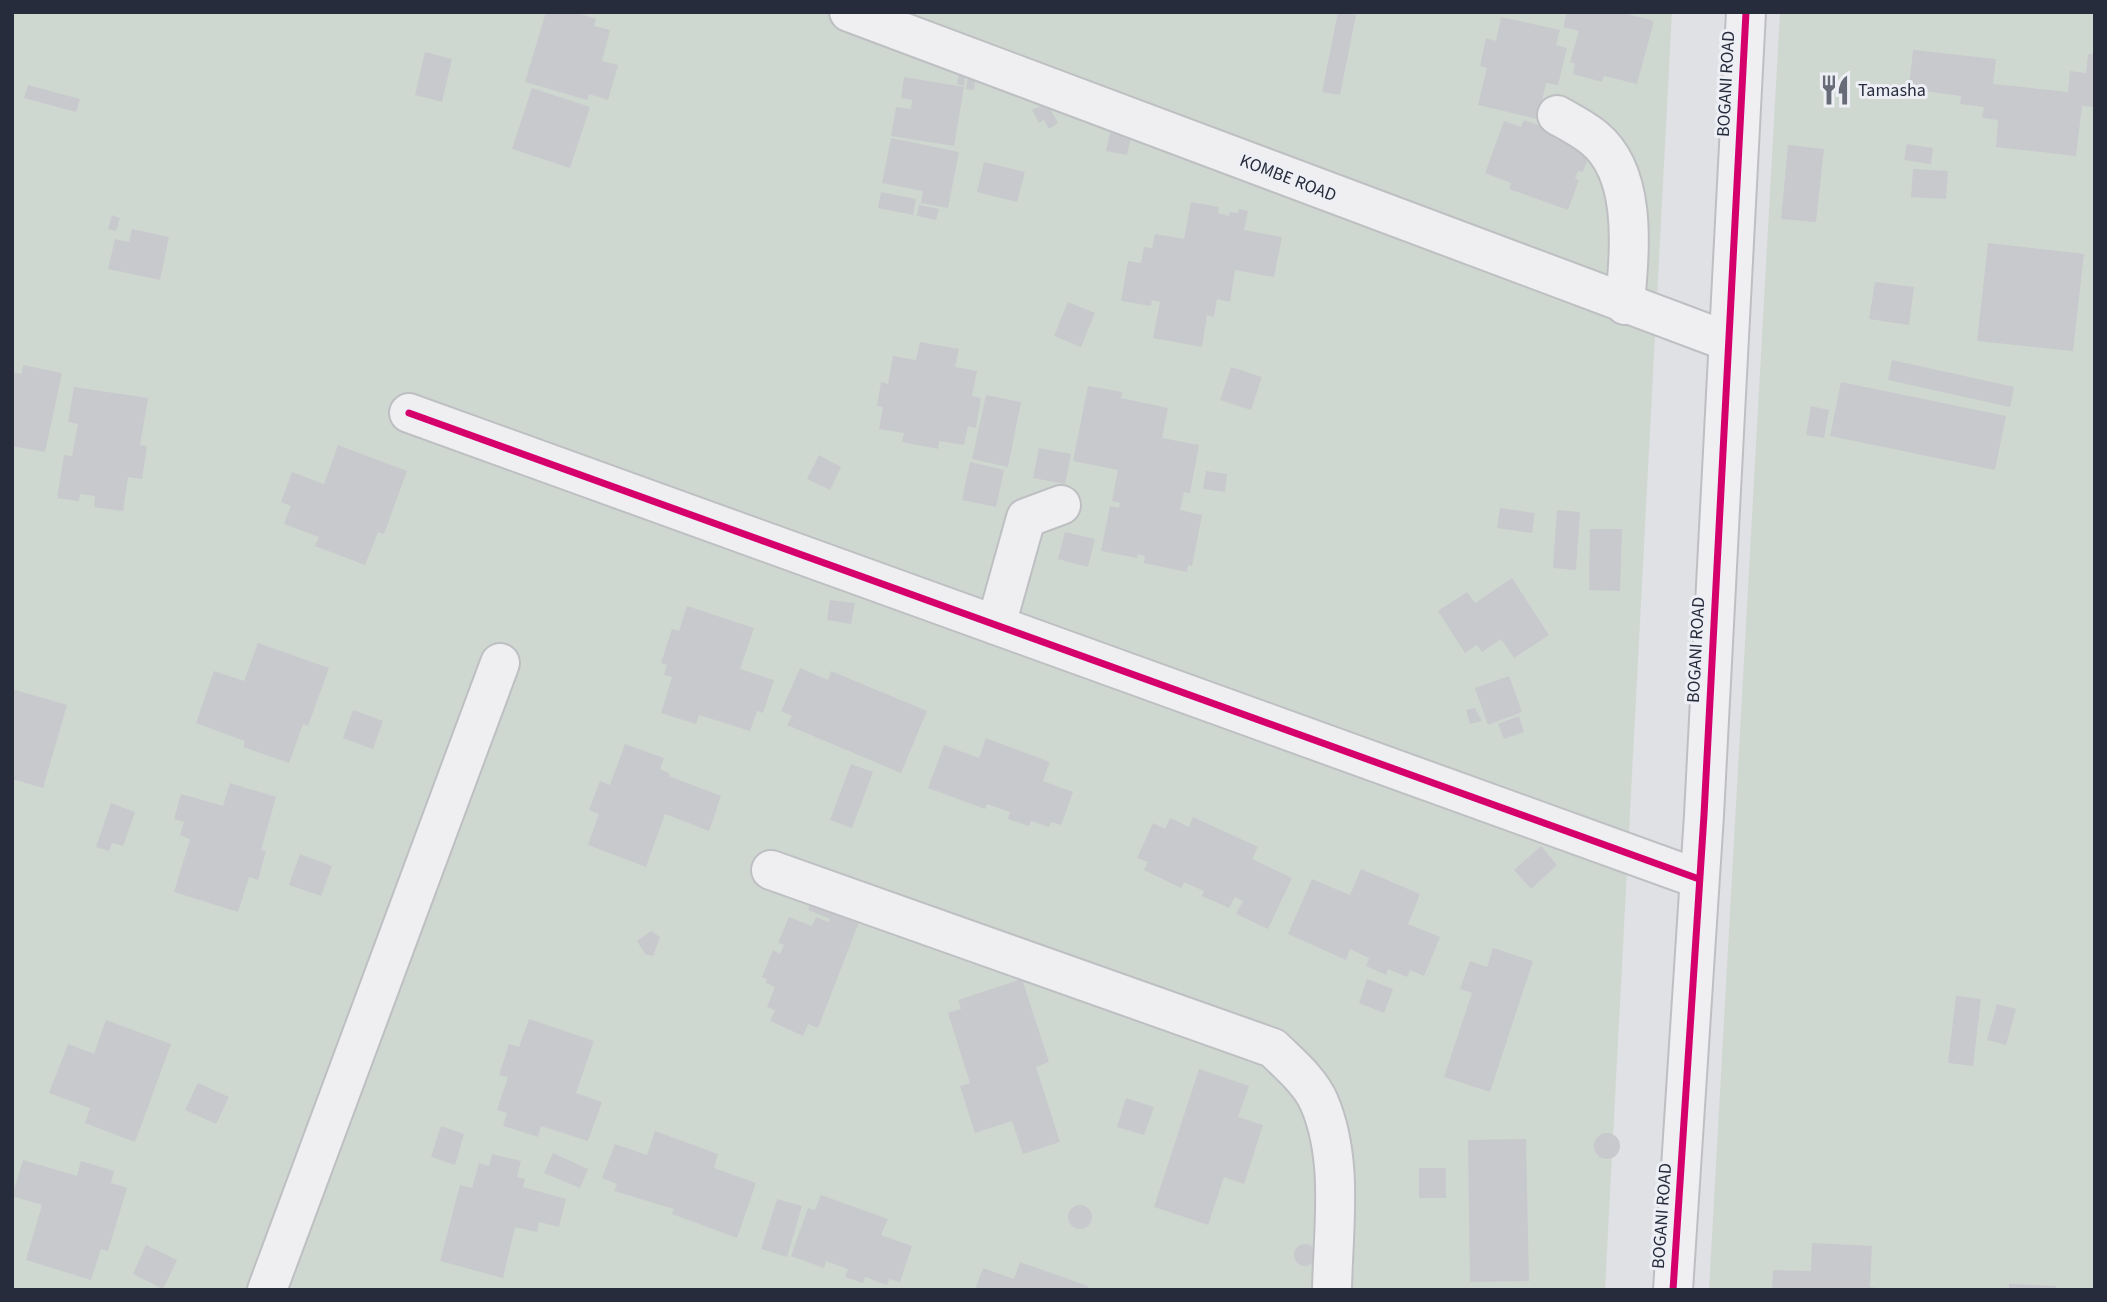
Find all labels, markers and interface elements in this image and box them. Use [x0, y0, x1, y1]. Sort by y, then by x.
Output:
street label: BOGANI ROAD [1711, 30, 1741, 138]
restaurant icon: Tamasha [1818, 73, 1852, 107]
place label: Tamasha [1858, 78, 1926, 103]
street label: KOMBE ROAD [1236, 148, 1340, 208]
street label: BOGANI ROAD [1681, 596, 1711, 704]
street label: BOGANI ROAD [1646, 1162, 1678, 1270]

